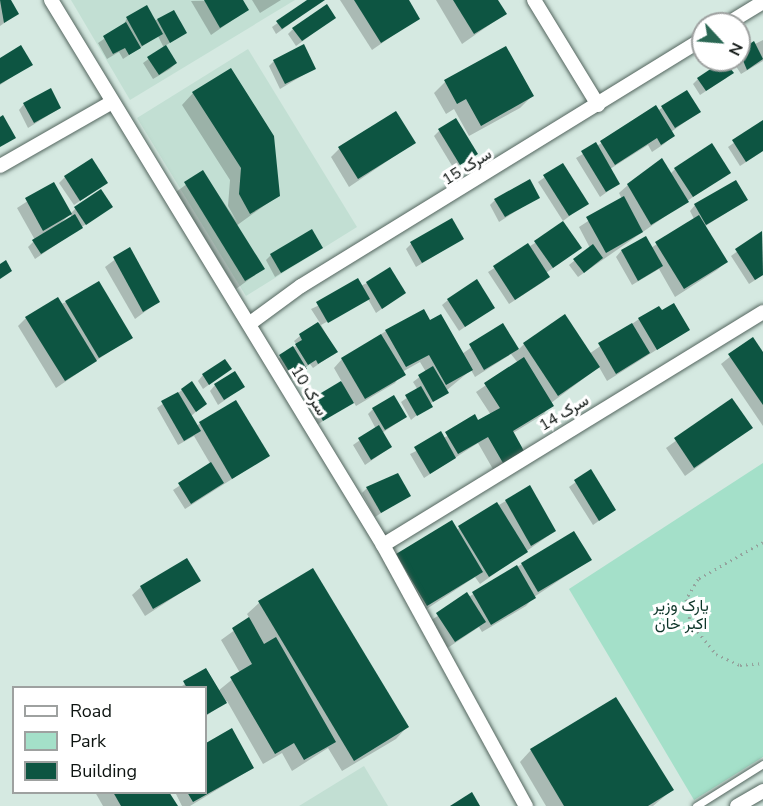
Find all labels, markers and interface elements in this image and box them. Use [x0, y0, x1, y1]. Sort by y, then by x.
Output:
north arrow [691, 12, 751, 72]
text: N [723, 39, 748, 59]
street label: سرک 15 [439, 144, 495, 190]
street label: سرک 10 [287, 363, 331, 419]
street label: سرک 14 [536, 391, 592, 435]
park label: پارک وزیر اکبر خان [653, 596, 709, 634]
legend [12, 686, 207, 794]
text: Road [70, 699, 112, 723]
text: Park [70, 729, 106, 753]
text: Building [70, 759, 137, 783]

